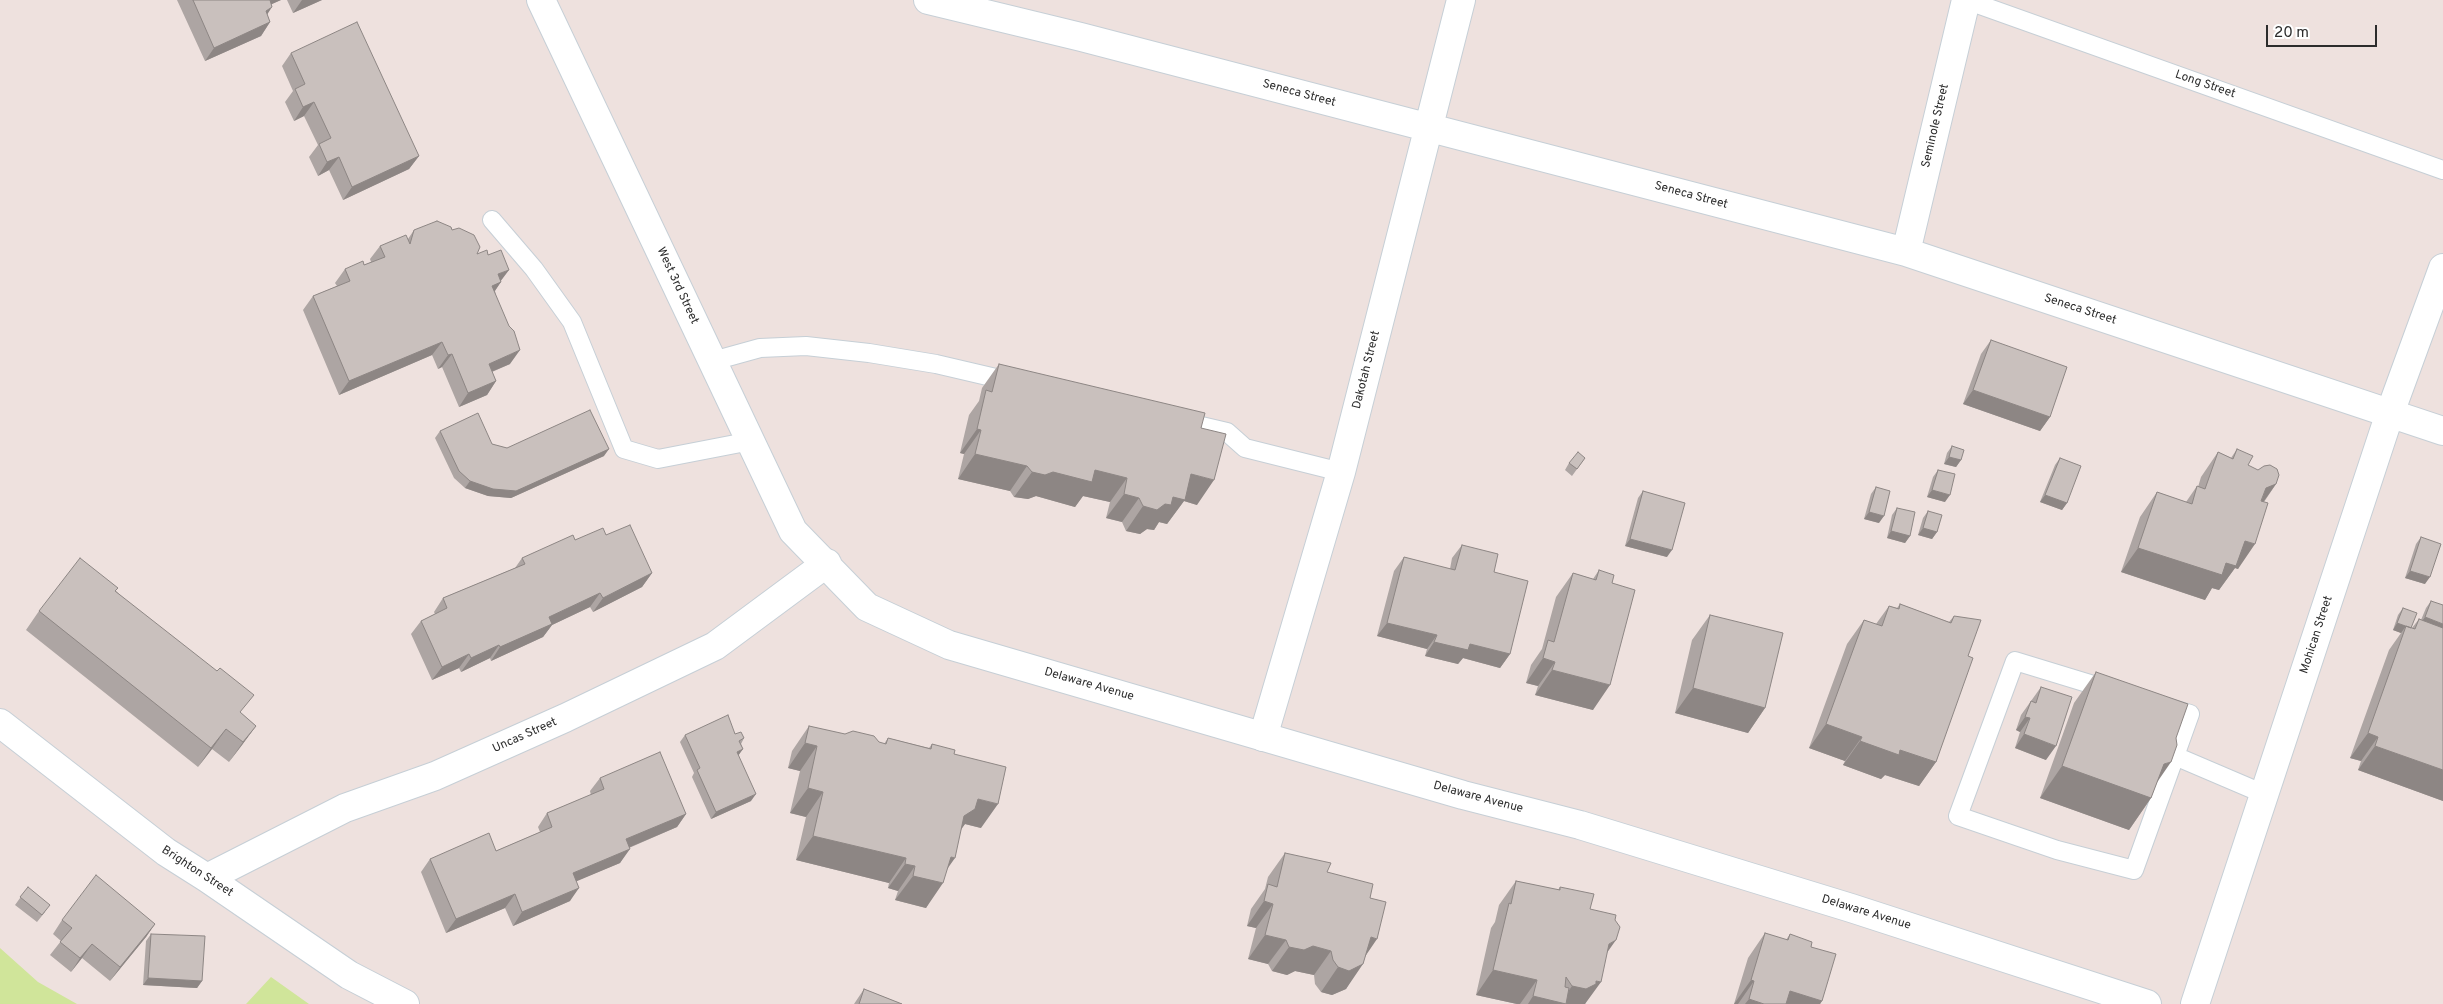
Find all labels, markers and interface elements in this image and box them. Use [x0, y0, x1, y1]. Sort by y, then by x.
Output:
scale bar [2268, 15, 2379, 47]
text: 20 m [2274, 24, 2309, 43]
street label: Long Street [2173, 68, 2237, 102]
street label: Seneca Street [1261, 77, 1337, 111]
street label: Seminole Street [1919, 83, 1953, 169]
street label: Seneca Street [1653, 179, 1729, 213]
street label: West 3rd Street [653, 245, 701, 327]
street label: Seneca Street [2042, 292, 2118, 328]
street label: Dakotah Street [1350, 329, 1384, 411]
street label: Mohican Street [2298, 594, 2336, 676]
street label: Delaware Avenue [1043, 665, 1135, 705]
street label: Uncas Street [491, 715, 559, 757]
street label: Delaware Avenue [1431, 779, 1525, 817]
street label: Brighton Street [158, 843, 236, 901]
street label: Delaware Avenue [1820, 893, 1912, 933]

